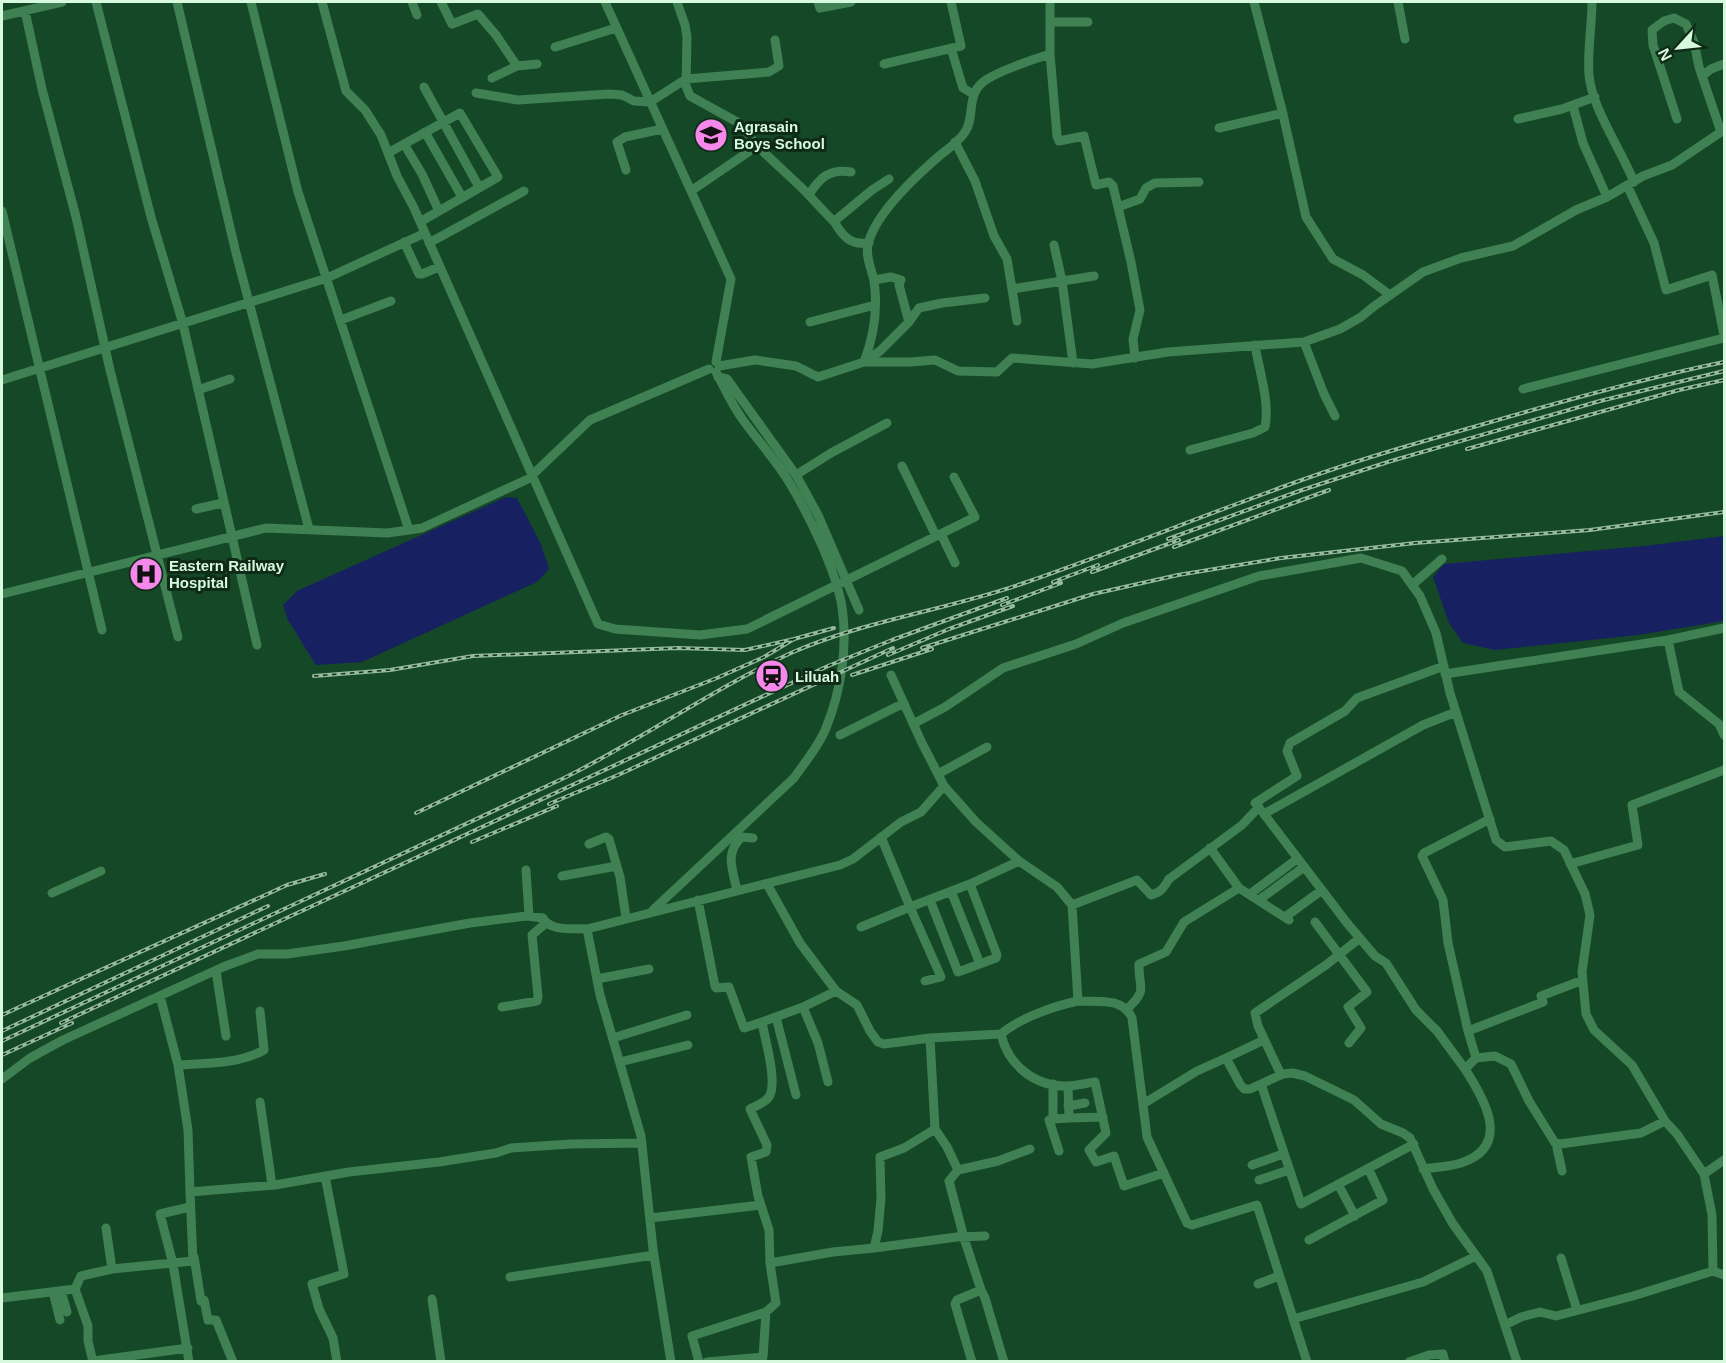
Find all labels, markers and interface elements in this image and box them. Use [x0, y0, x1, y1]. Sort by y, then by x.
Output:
north arrow [1648, 18, 1708, 78]
text: N [1655, 46, 1675, 64]
school or university icon: Agrasain Boys School [693, 117, 729, 153]
place label: Agrasain Boys School [734, 118, 825, 152]
hospital icon: Eastern Railway Hospital [128, 556, 164, 592]
place label: Eastern Railway Hospital [169, 557, 285, 591]
station icon: Liluah [754, 658, 790, 694]
place label: Liluah [795, 668, 839, 685]

